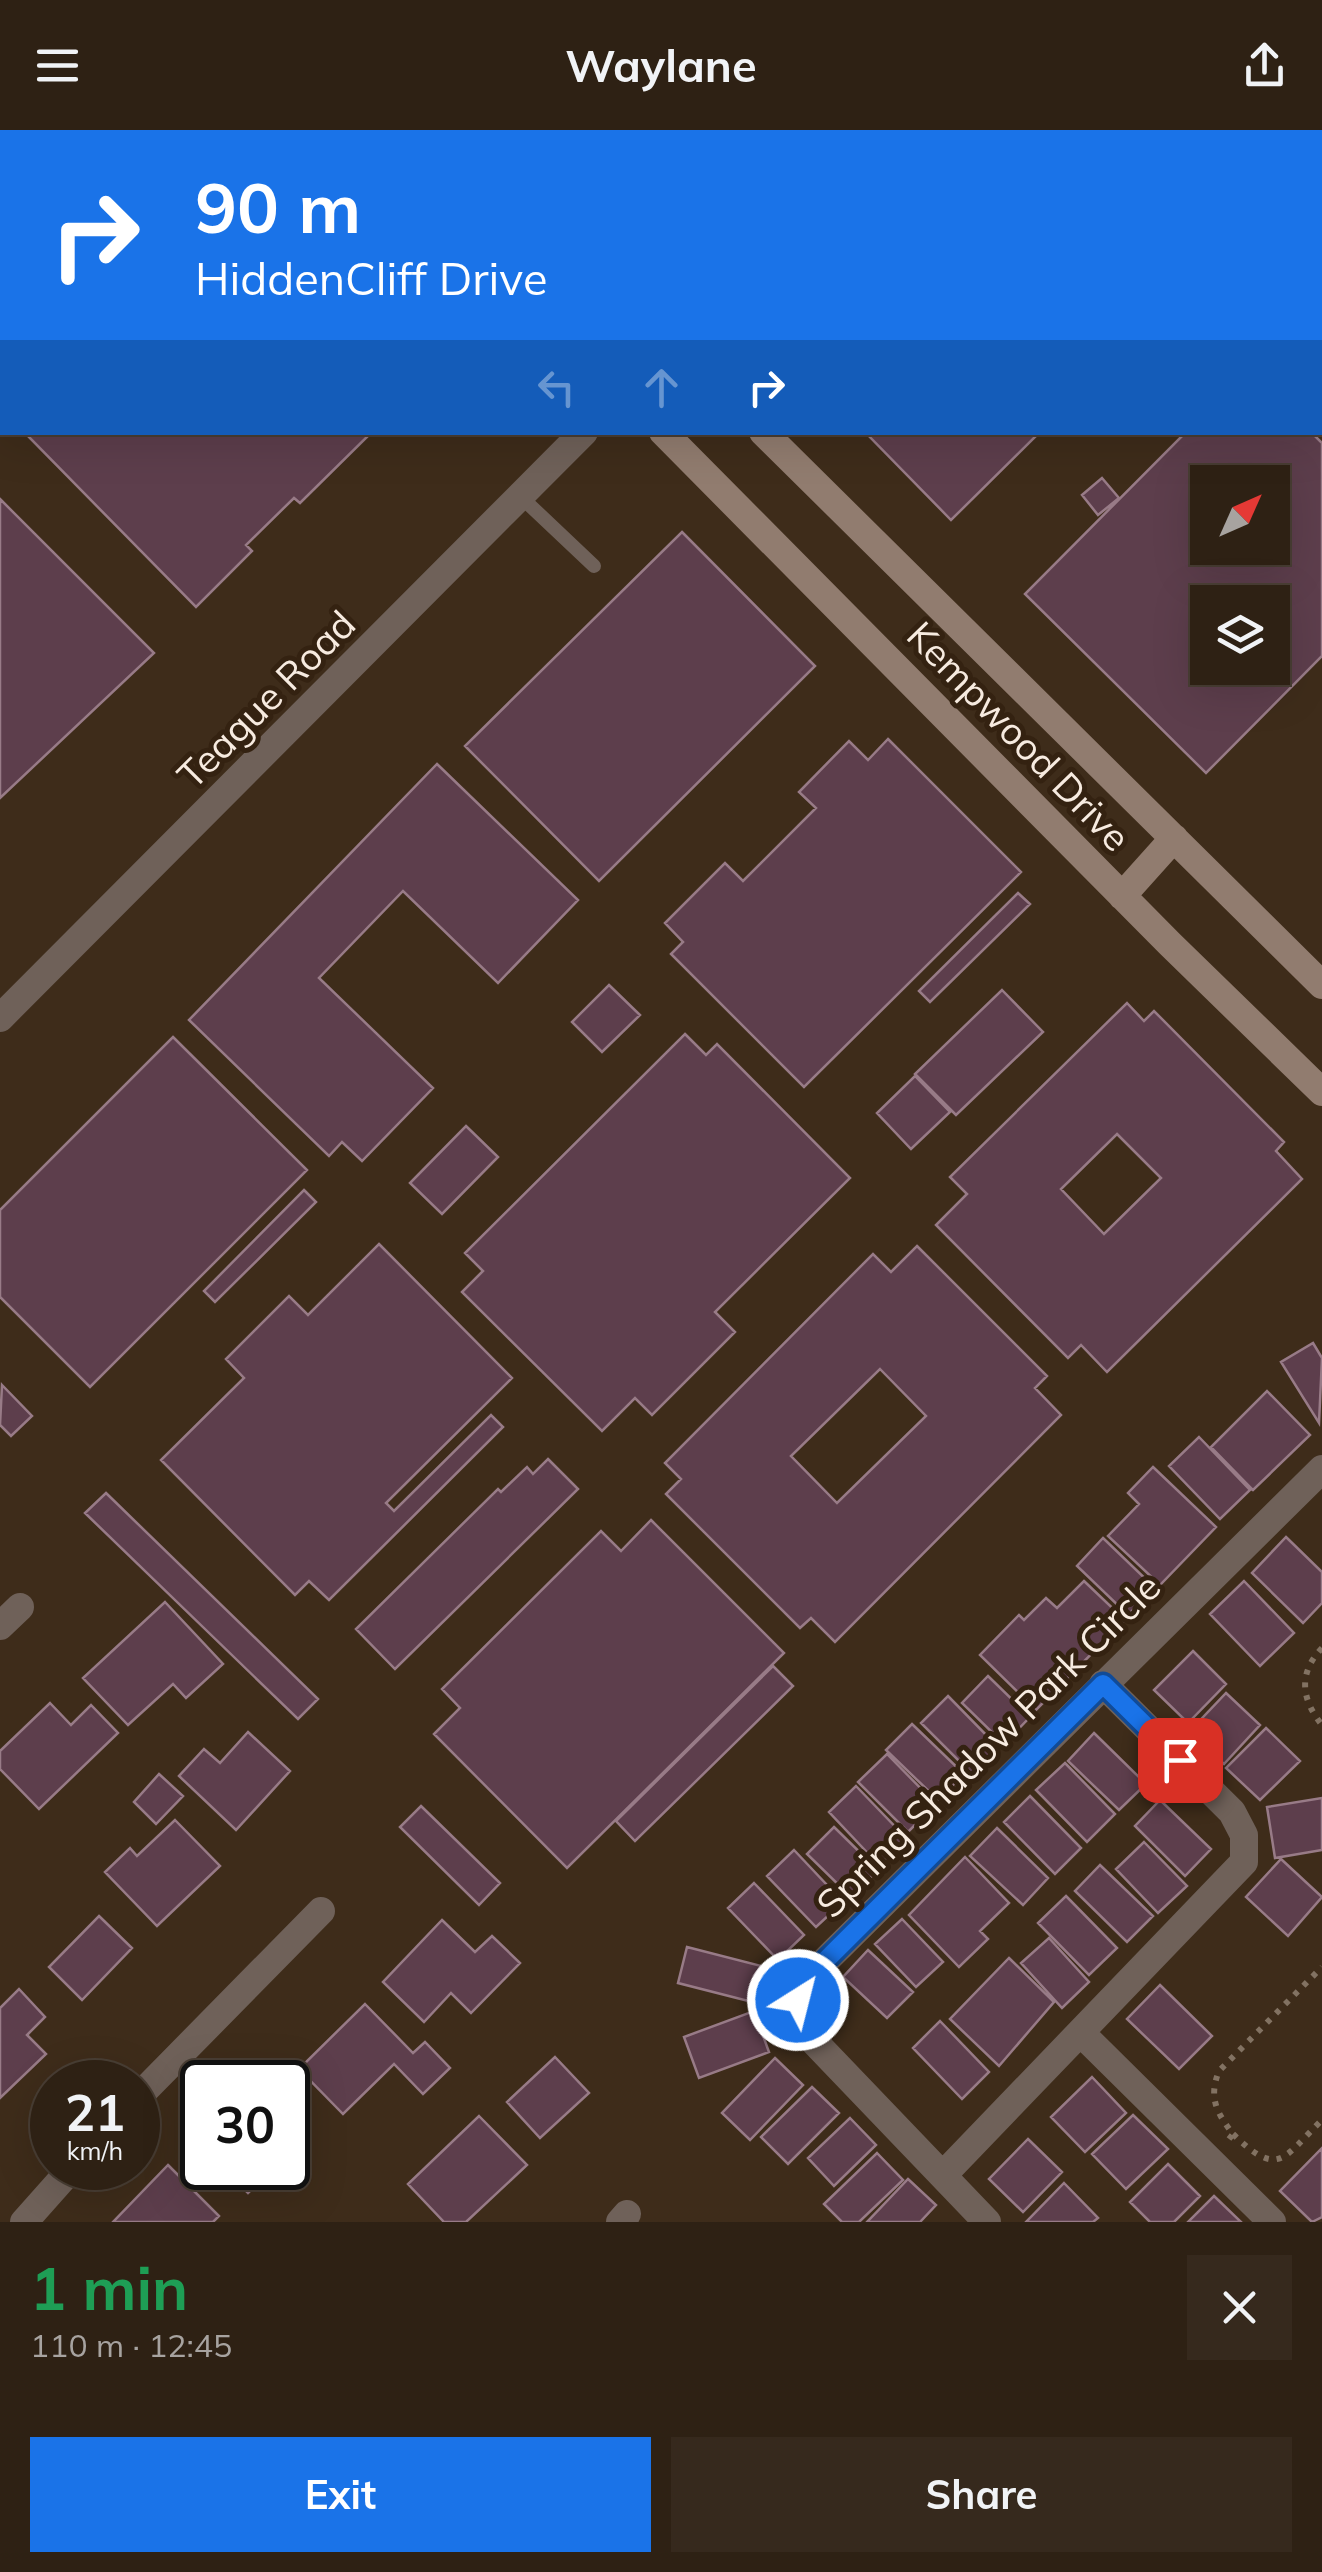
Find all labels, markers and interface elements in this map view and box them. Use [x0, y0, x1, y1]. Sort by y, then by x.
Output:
text: Waylane [565, 37, 757, 93]
icon: menu [30, 38, 85, 93]
icon: share [1237, 38, 1292, 93]
text: 90 m [195, 163, 361, 251]
icon: right [30, 170, 160, 300]
text: HiddenCliff Drive [195, 250, 547, 306]
icon: left [529, 360, 584, 415]
icon: ahead [634, 360, 689, 415]
icon: right [739, 360, 794, 415]
north arrow [1190, 465, 1290, 565]
map controls [1190, 465, 1290, 685]
button: layers [1190, 585, 1290, 685]
street label: Teague Road [167, 600, 365, 798]
street label: Kempwood Drive [897, 611, 1141, 861]
street label: Spring Shadow Park Circle [806, 1563, 1170, 1927]
pin [1138, 1718, 1223, 1803]
icon: arrive [1153, 1733, 1208, 1788]
position arrow [746, 1948, 850, 2052]
speed limit sign: 30 [180, 2060, 310, 2190]
text: 21 [65, 2081, 125, 2144]
text: km/h [67, 2135, 123, 2166]
text: 1 min [30, 2250, 188, 2325]
button: close [1187, 2255, 1292, 2360]
text: 110 m · 12:45 [30, 2325, 232, 2365]
button: Exit [30, 2437, 651, 2552]
button: Share [671, 2437, 1292, 2552]

